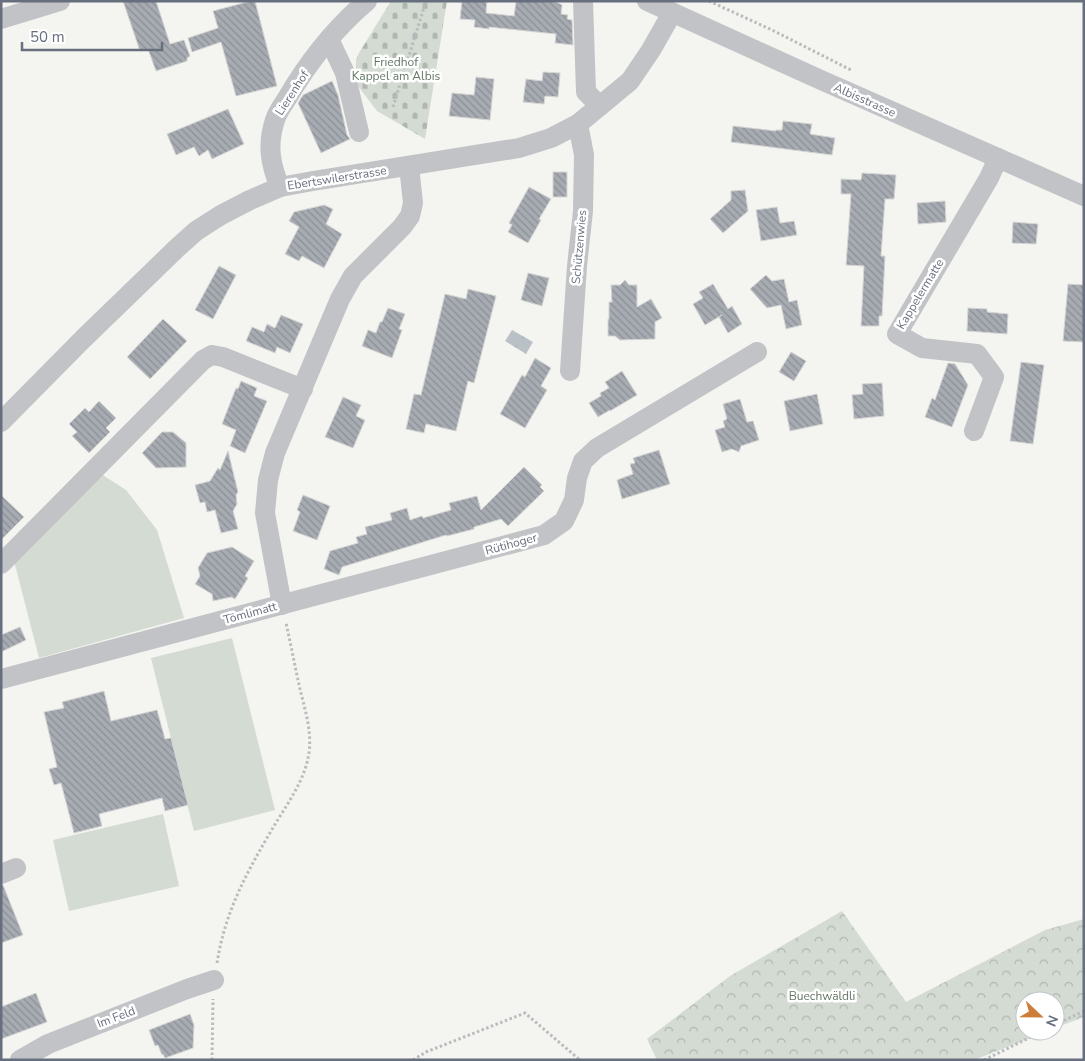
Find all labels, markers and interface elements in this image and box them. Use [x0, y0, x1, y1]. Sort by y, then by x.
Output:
scale bar [22, 20, 162, 52]
text: 50 m [30, 27, 65, 47]
park label: Friedhof Kappel am Albis [352, 54, 440, 84]
street label: Lierenhof [272, 67, 313, 119]
street label: Albisstrasse [831, 79, 899, 121]
street label: Ebertswilerstrasse [286, 162, 388, 194]
street label: Schützenwies [568, 209, 590, 285]
street label: Kappelermatte [893, 256, 947, 332]
street label: Rütihoger [483, 529, 539, 559]
street label: Tömlimatt [222, 598, 279, 628]
park label: Buechwäldli [789, 988, 855, 1004]
north arrow [1015, 991, 1065, 1041]
street label: Im Feld [95, 1002, 137, 1032]
text: N [1041, 1012, 1062, 1029]

